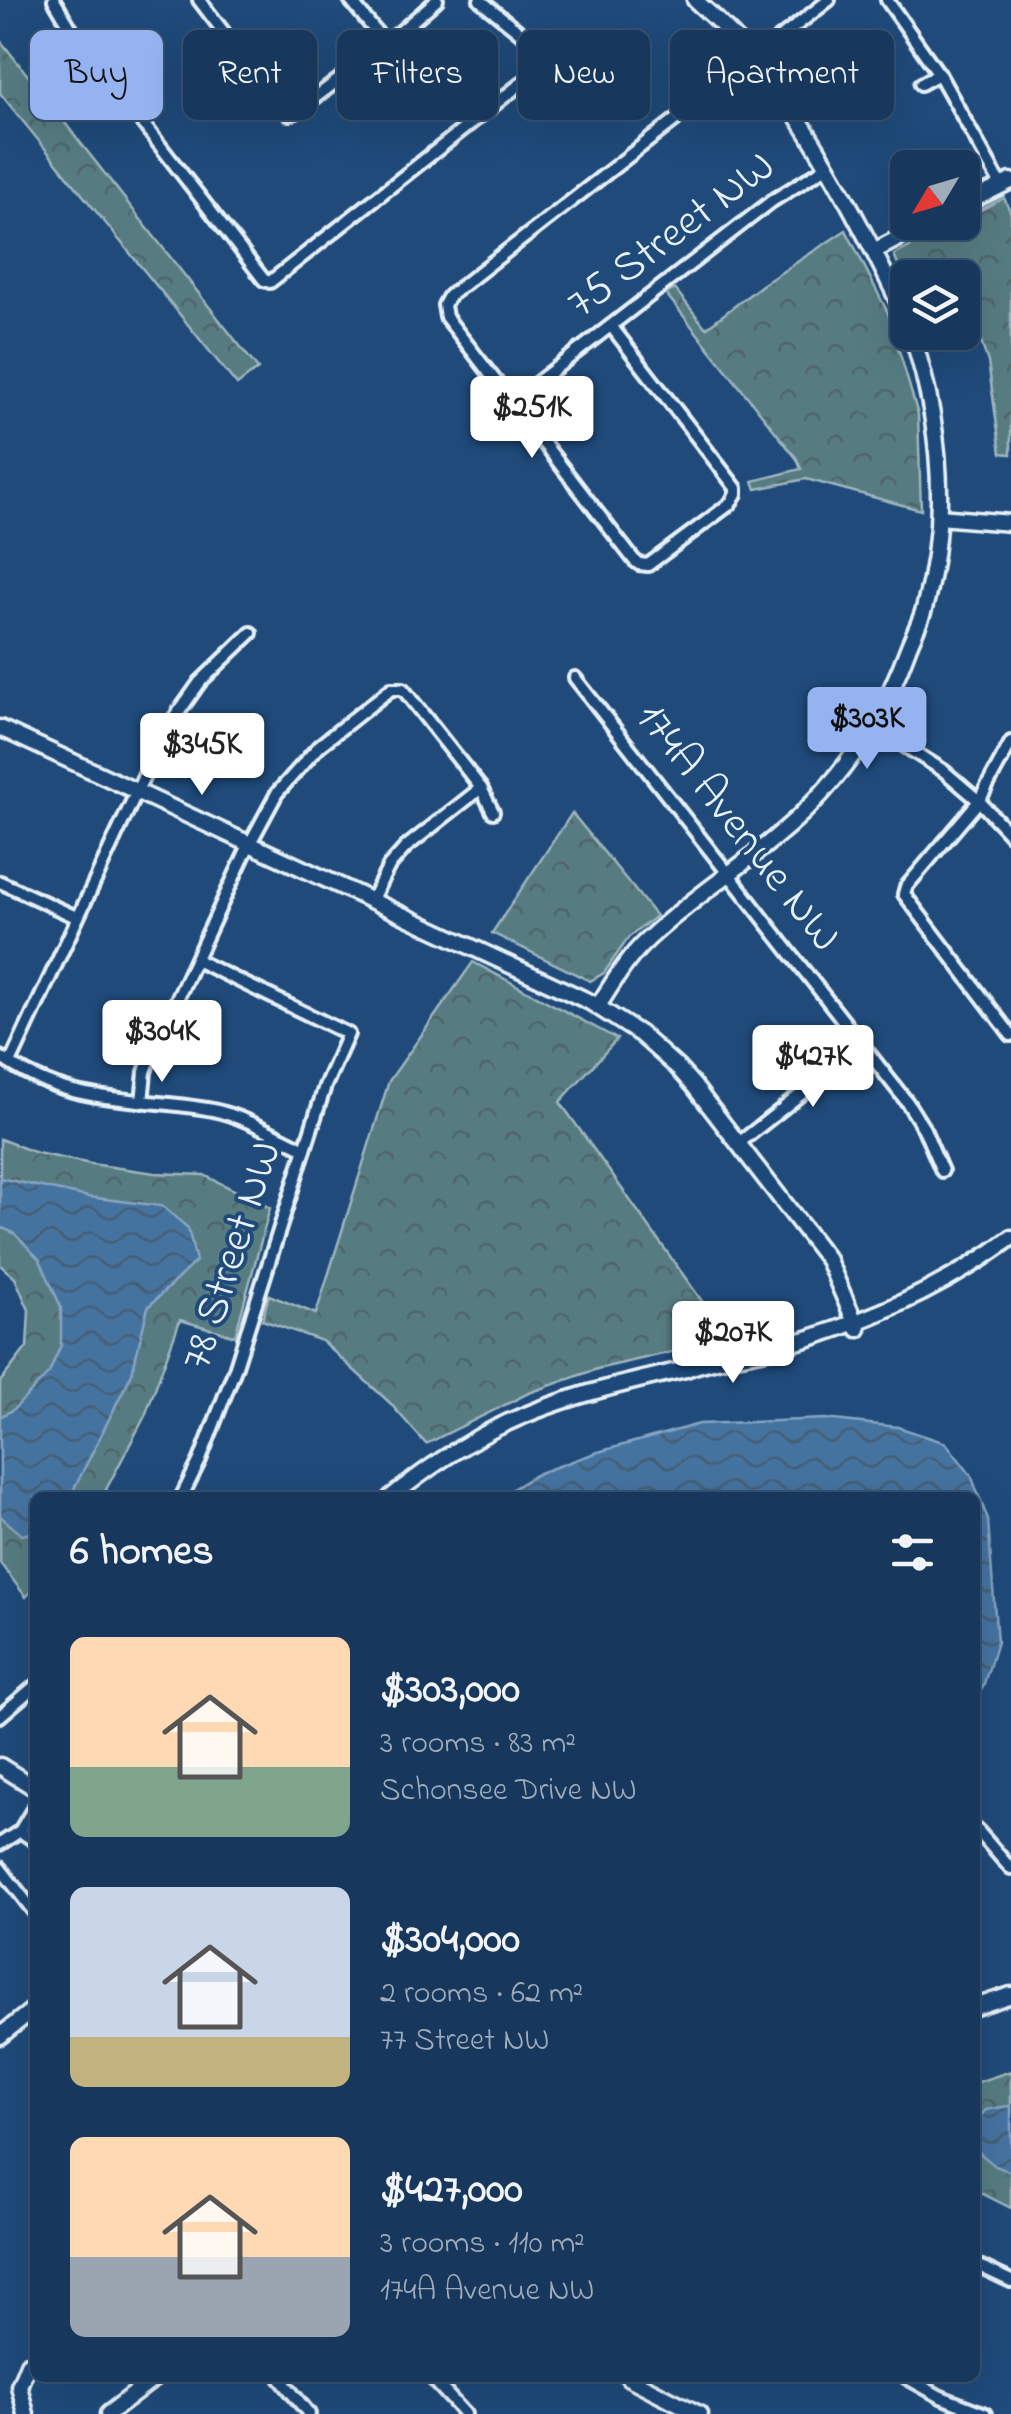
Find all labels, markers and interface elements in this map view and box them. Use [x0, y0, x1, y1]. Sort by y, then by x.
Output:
chip: Buy [30, 30, 163, 120]
chip: Rent [183, 30, 317, 120]
chip: Filters [337, 30, 498, 120]
chip: New [518, 30, 650, 120]
chip: Apartment [670, 30, 894, 120]
street label: 75 Street NW [554, 136, 790, 336]
north arrow [890, 150, 980, 240]
map controls [890, 150, 980, 350]
button: layers [890, 260, 980, 350]
pin: $251K [462, 376, 602, 461]
text: $251K [492, 385, 572, 432]
pin: $303K [797, 687, 937, 772]
street label: 174A Avenue NW [618, 689, 856, 967]
text: $303K [829, 696, 905, 743]
pin: $345K [132, 713, 272, 798]
text: $345K [162, 722, 242, 769]
pin: $304K [92, 1000, 232, 1085]
text: $304K [124, 1009, 200, 1056]
pin: $427K [743, 1025, 883, 1110]
text: $427K [774, 1034, 852, 1081]
street label: 78 Street NW [165, 1133, 301, 1379]
pin: $207K [663, 1301, 803, 1386]
text: $207K [694, 1310, 772, 1357]
text: 6 homes [70, 1522, 214, 1583]
icon: filters [885, 1525, 940, 1580]
text: $303,000 [380, 1660, 520, 1721]
icon: home [150, 1677, 270, 1797]
text: 3 rooms · 83 m² [380, 1721, 576, 1768]
text: Schonsee Drive NW [380, 1768, 637, 1815]
text: $304,000 [380, 1910, 520, 1971]
icon: home [150, 1927, 270, 2047]
text: 2 rooms · 62 m² [380, 1971, 583, 2018]
text: 77 Street NW [380, 2018, 549, 2065]
text: $427,000 [380, 2160, 523, 2221]
icon: home [150, 2177, 270, 2297]
text: 3 rooms · 110 m² [380, 2221, 585, 2268]
text: 174A Avenue NW [380, 2268, 594, 2315]

